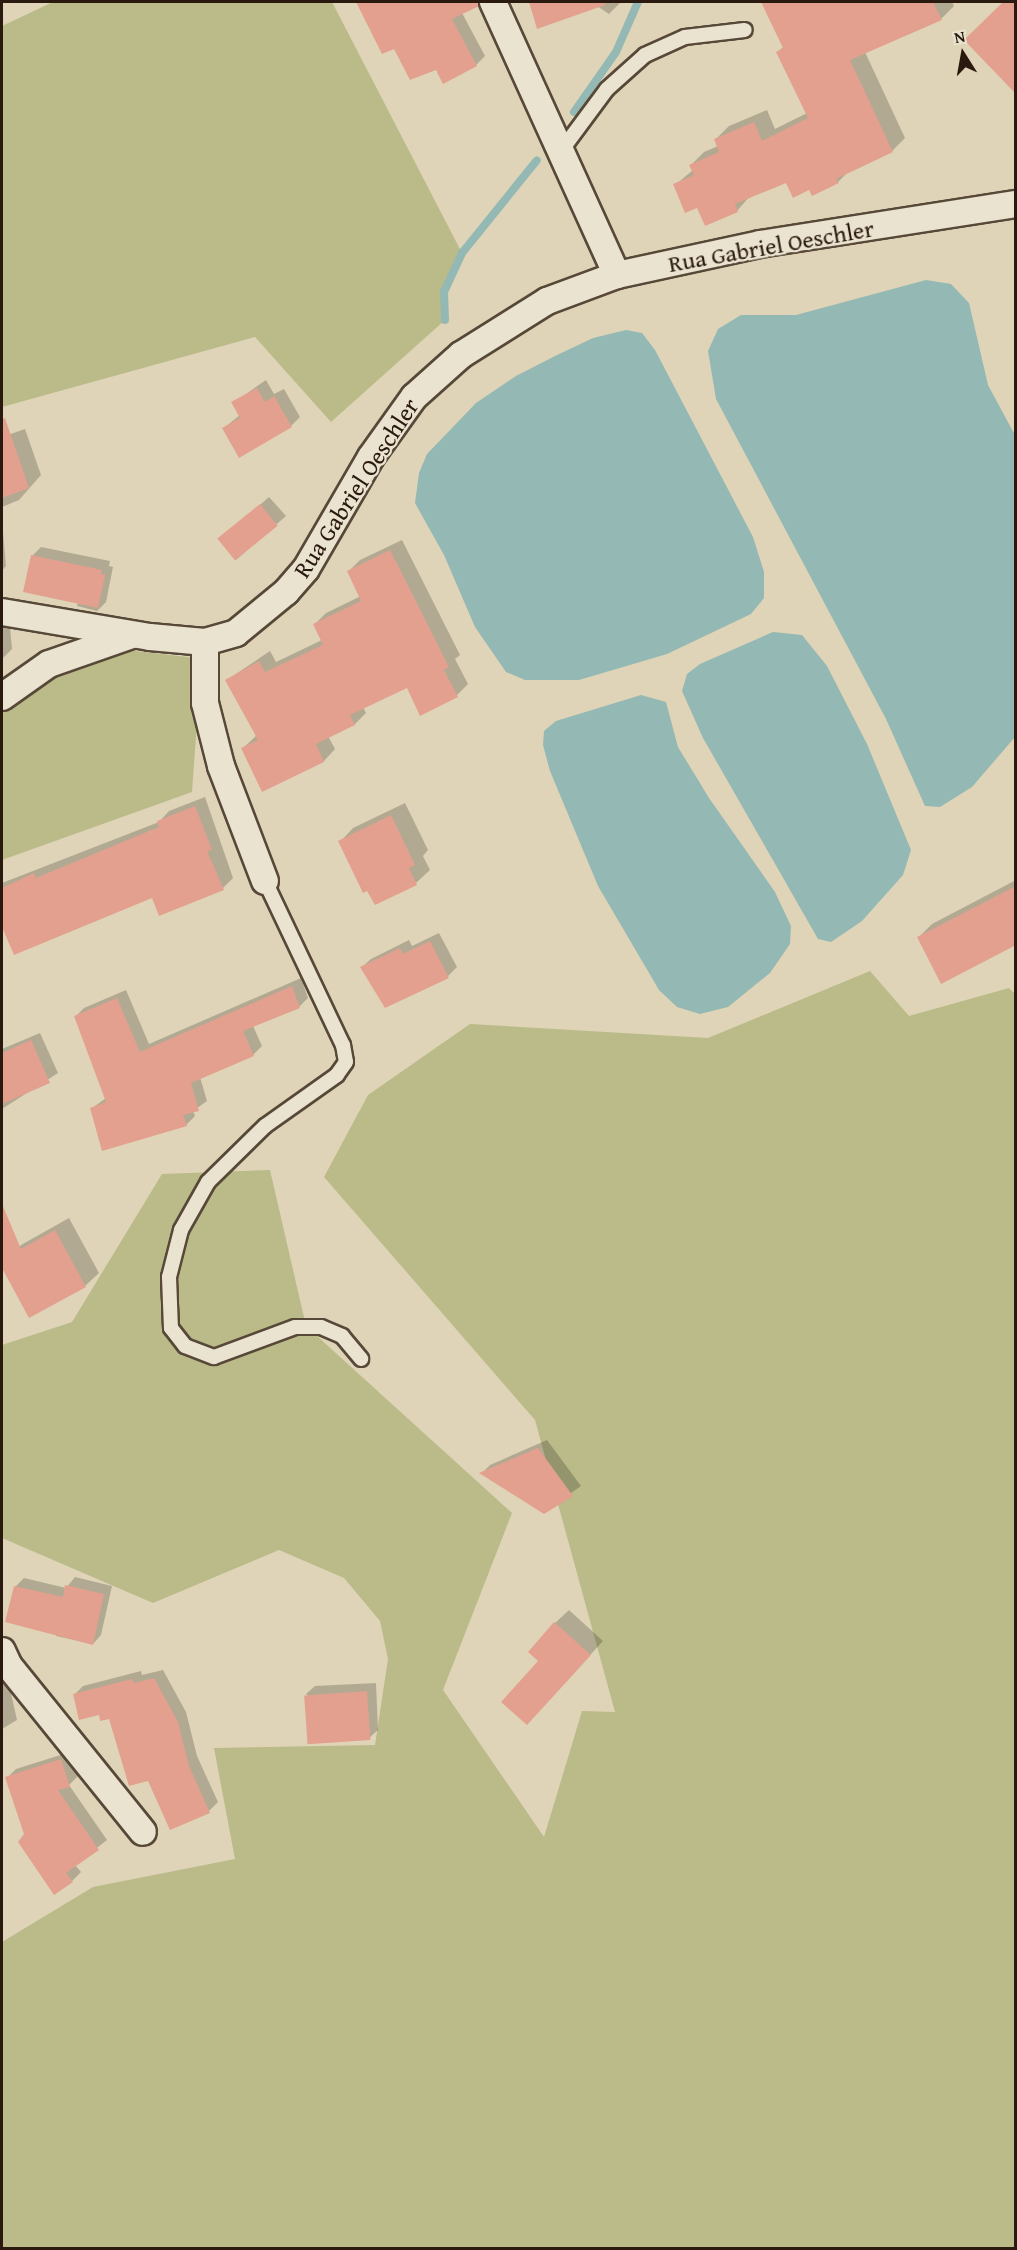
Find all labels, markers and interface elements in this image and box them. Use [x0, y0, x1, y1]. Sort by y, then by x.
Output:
north arrow [933, 24, 993, 84]
text: N [952, 24, 967, 49]
street label: Rua Gabriel Oeschler [666, 214, 876, 278]
street label: Rua Gabriel Oeschler [287, 393, 425, 583]

